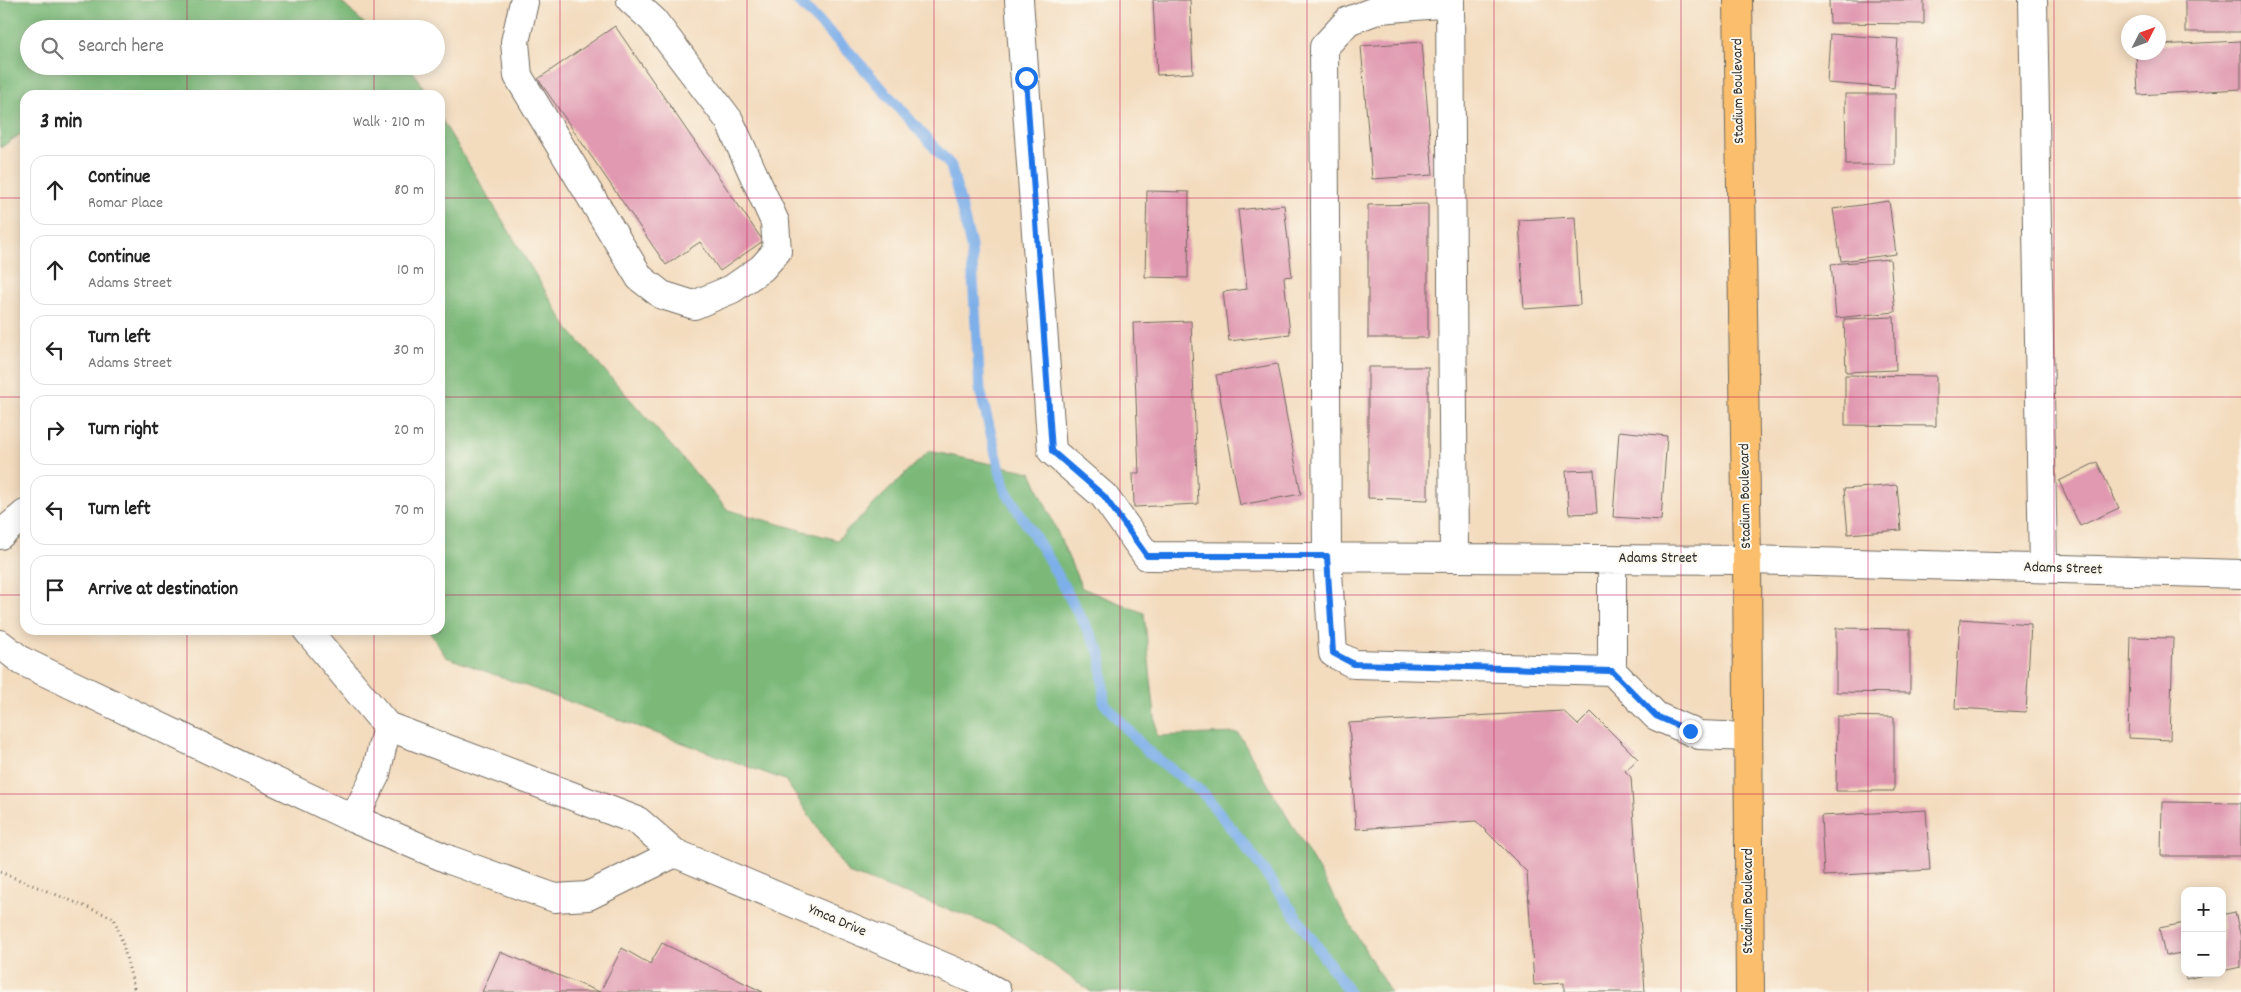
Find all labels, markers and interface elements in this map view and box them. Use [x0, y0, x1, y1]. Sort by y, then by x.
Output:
north arrow [2121, 15, 2166, 60]
search box [20, 20, 445, 75]
icon: search [38, 34, 66, 62]
text: Search here [78, 34, 164, 61]
street label: Stadium Boulevard [1727, 38, 1751, 144]
route start [1015, 67, 1038, 90]
text: 3 min [40, 108, 82, 138]
text: Walk · 210 m [353, 111, 425, 134]
text: Continue [88, 165, 150, 192]
icon: ahead [41, 176, 69, 204]
text: 80 m [394, 179, 424, 202]
text: Romar Place [88, 192, 163, 215]
text: Continue [88, 245, 150, 272]
icon: ahead [41, 256, 69, 284]
text: 10 m [397, 259, 424, 282]
text: Adams Street [88, 272, 172, 295]
text: Turn left [88, 325, 151, 352]
icon: left [41, 336, 69, 364]
text: 30 m [394, 339, 424, 362]
text: Adams Street [88, 352, 172, 375]
icon: right [41, 416, 69, 444]
text: Turn right [88, 417, 159, 444]
text: 20 m [394, 419, 424, 442]
street label: Stadium Boulevard [1734, 443, 1758, 549]
icon: left [41, 496, 69, 524]
text: Turn left [88, 497, 151, 524]
text: 70 m [394, 499, 424, 522]
street label: Adams Street [1619, 548, 1698, 570]
street label: Adams Street [2023, 557, 2103, 581]
icon: arrive [41, 576, 69, 604]
text: Arrive at destination [88, 577, 238, 604]
route end [1679, 720, 1702, 743]
street label: Stadium Boulevard [1738, 848, 1760, 954]
map controls [2181, 887, 2226, 977]
button: + [2181, 887, 2226, 932]
street label: Ymca Drive [805, 899, 870, 943]
button: − [2181, 932, 2226, 977]

